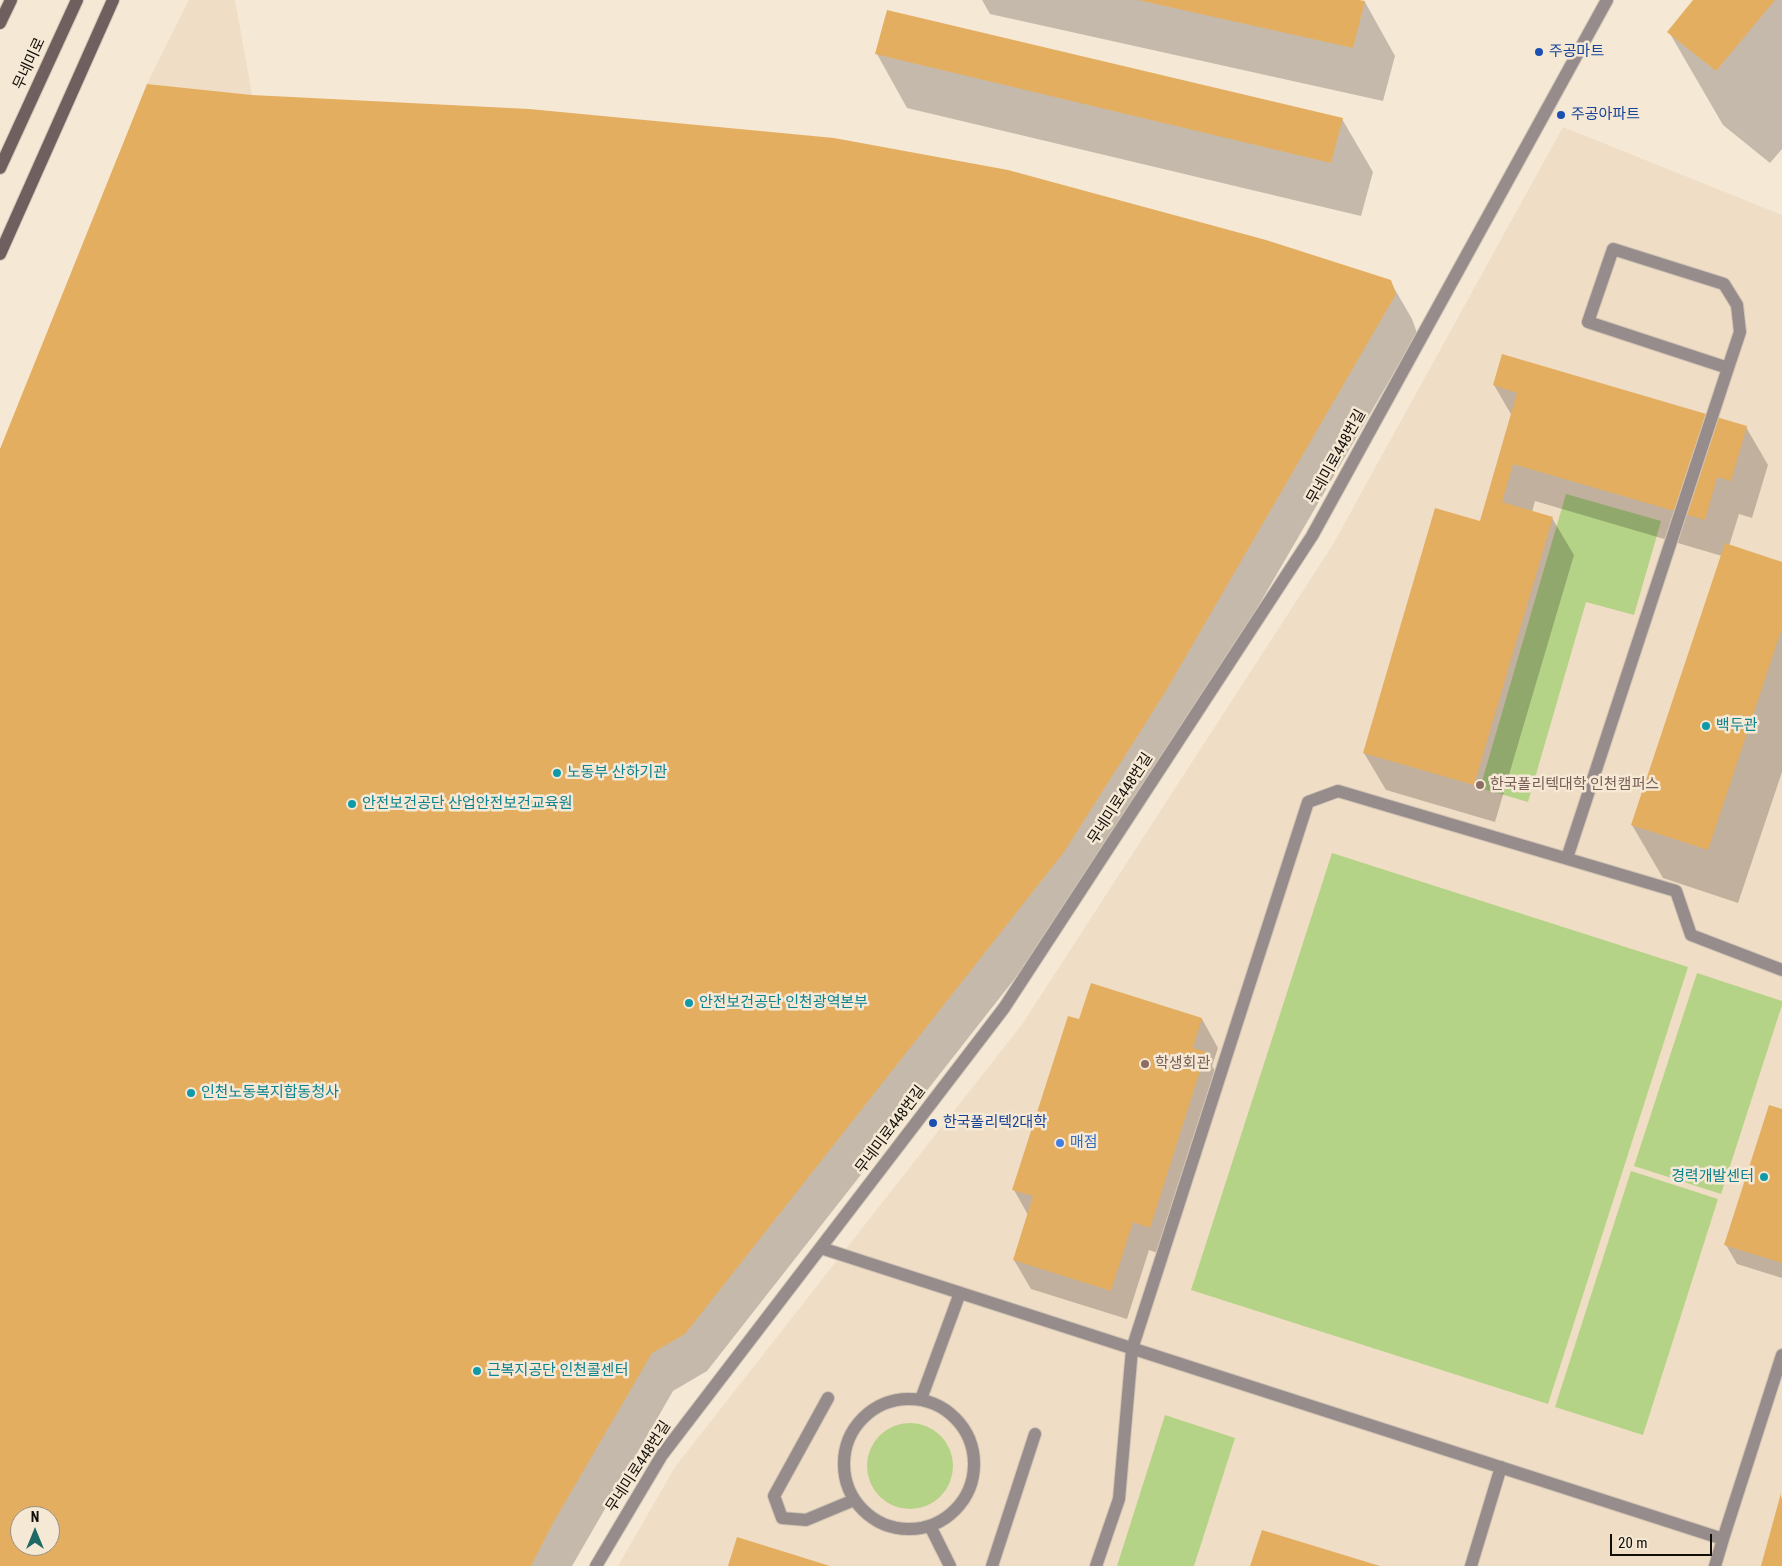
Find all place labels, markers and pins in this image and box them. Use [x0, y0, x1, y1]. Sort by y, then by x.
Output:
place label: 주공마트 [1549, 43, 1604, 61]
marker: 주공마트 [1533, 46, 1545, 58]
place label: 주공아파트 [1571, 106, 1640, 124]
marker: 주공아파트 [1555, 109, 1567, 121]
place label: 백두관 [1716, 717, 1757, 735]
marker: 백두관 [1700, 720, 1712, 732]
place label: 노동부 산하기관 [567, 764, 667, 782]
marker: 노동부 산하기관 [551, 767, 563, 779]
place label: 한국폴리텍대학 인천캠퍼스 [1490, 776, 1659, 794]
marker: 한국폴리텍대학 인천캠퍼스 [1474, 779, 1486, 791]
place label: 안전보건공단 산업안전보건교육원 [362, 795, 572, 813]
marker: 안전보건공단 산업안전보건교육원 [346, 798, 358, 810]
place label: 안전보건공단 인천광역본부 [699, 994, 868, 1012]
marker: 안전보건공단 인천광역본부 [683, 997, 695, 1009]
place label: 학생회관 [1155, 1055, 1210, 1073]
marker: 학생회관 [1139, 1058, 1151, 1070]
place label: 인천노동복지합동청사 [201, 1084, 339, 1102]
marker: 인천노동복지합동청사 [185, 1087, 197, 1099]
place label: 한국폴리텍2대학 [943, 1114, 1047, 1132]
marker: 한국폴리텍2대학 [927, 1117, 939, 1129]
place label: 매점 [1070, 1134, 1098, 1152]
marker: 매점 [1054, 1137, 1066, 1149]
place label: 경력개발센터 [1671, 1168, 1754, 1186]
marker: 경력개발센터 [1758, 1171, 1770, 1183]
place label: 근복지공단 인천콜센터 [487, 1362, 628, 1380]
marker: 근복지공단 인천콜센터 [471, 1365, 483, 1377]

